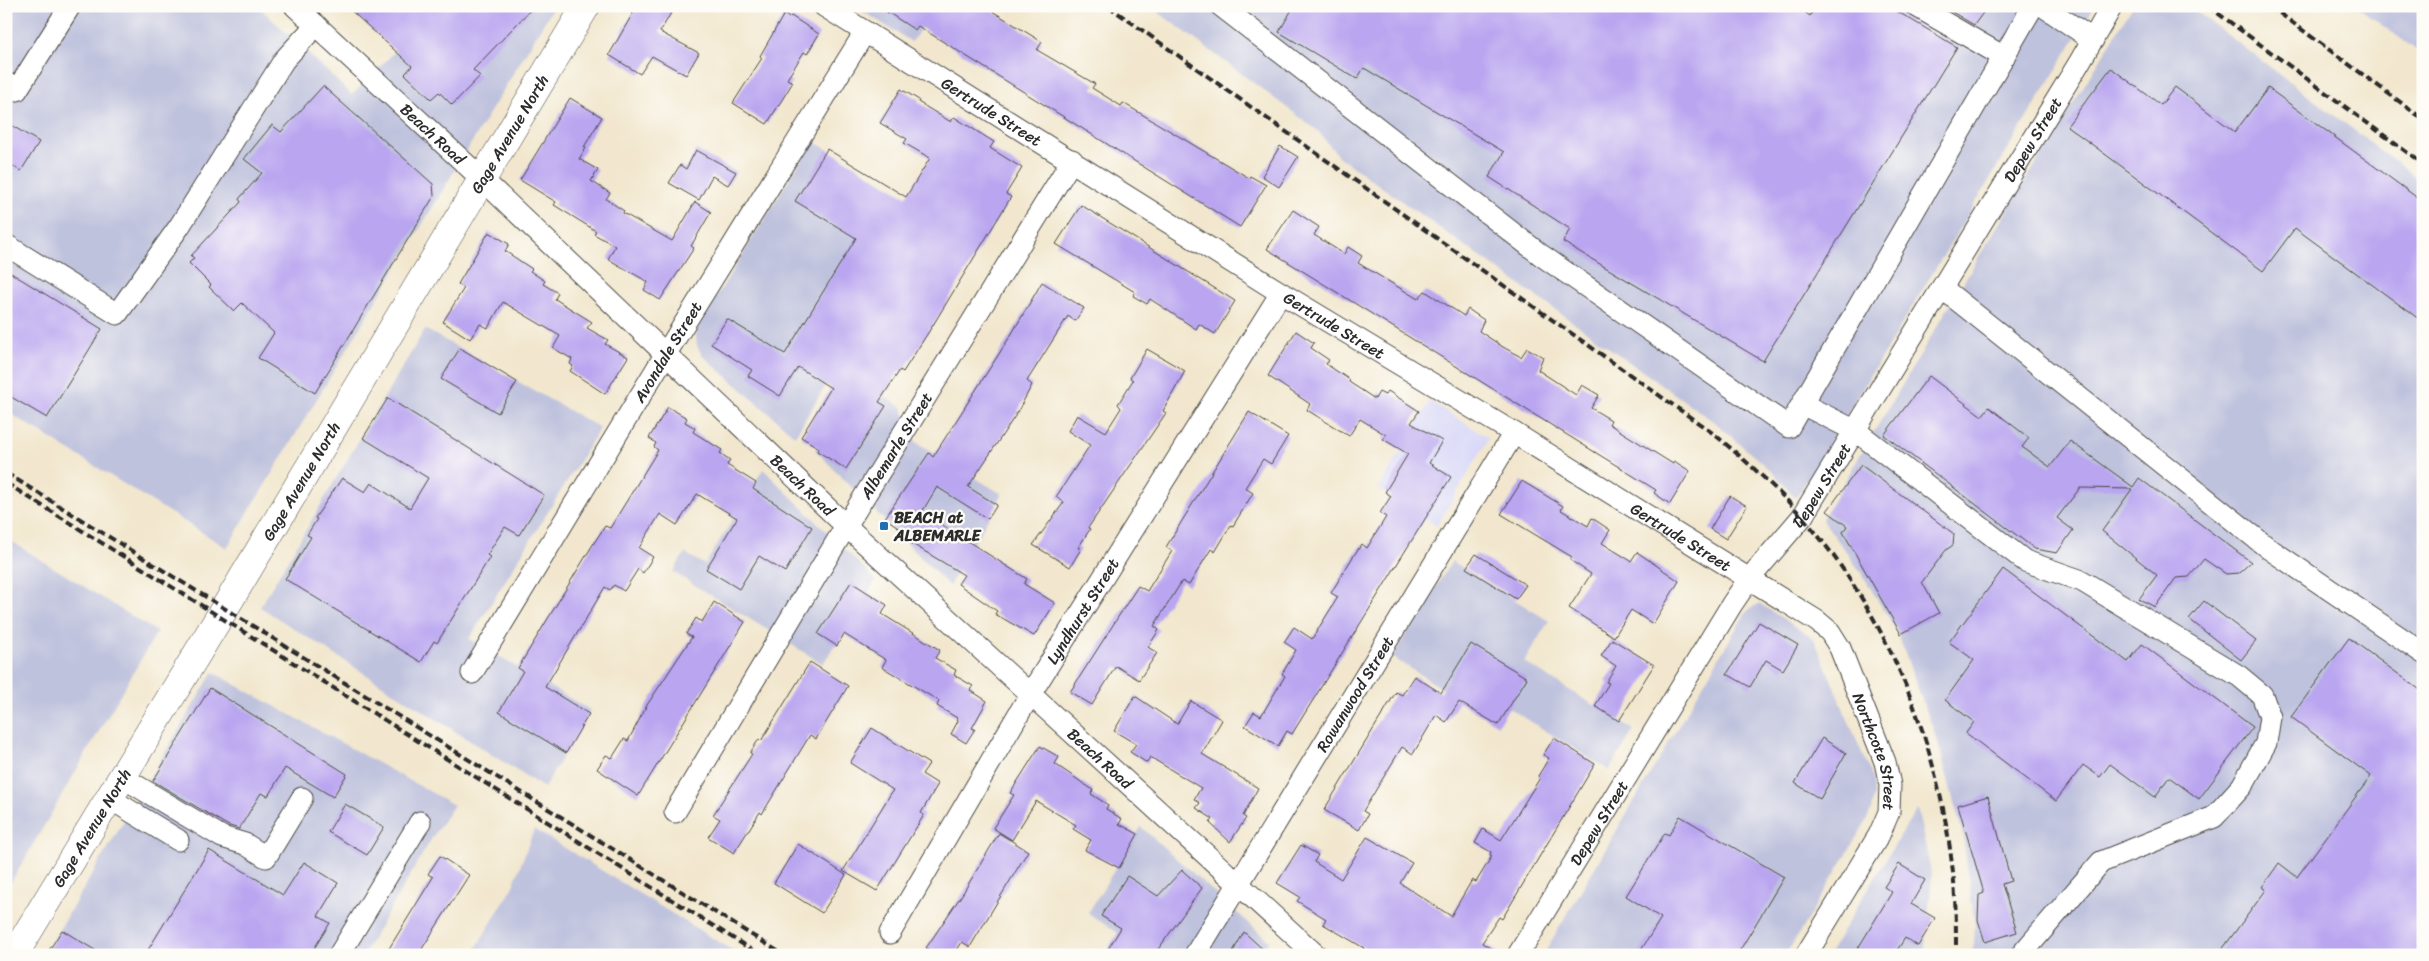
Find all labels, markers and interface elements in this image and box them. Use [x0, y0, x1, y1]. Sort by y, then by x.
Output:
street label: Gage Avenue North [462, 69, 556, 199]
street label: Gertrude Street [936, 69, 1048, 154]
street label: Depew Street [1995, 91, 2070, 188]
street label: Beach Road [393, 96, 474, 173]
street label: Gertrude Street [1278, 283, 1391, 367]
street label: Avondale Street [624, 295, 710, 409]
street label: Albemarle Street [851, 386, 940, 506]
street label: Gage Avenue North [254, 416, 348, 546]
street label: Depew Street [1784, 437, 1859, 535]
street label: Beach Road [763, 446, 843, 524]
street label: Gertrude Street [1625, 494, 1737, 579]
place label: BEACH at ALBEMARLE [893, 503, 981, 550]
marker: BEACH at ALBEMARLE [878, 520, 890, 532]
street label: Lyndhurst Street [1038, 552, 1127, 670]
street label: Rowanwood Street [1308, 630, 1401, 758]
street label: Northcote Street [1844, 688, 1905, 811]
street label: Beach Road [1061, 720, 1141, 797]
street label: Gage Avenue North [44, 763, 139, 893]
street label: Depew Street [1561, 774, 1636, 871]

